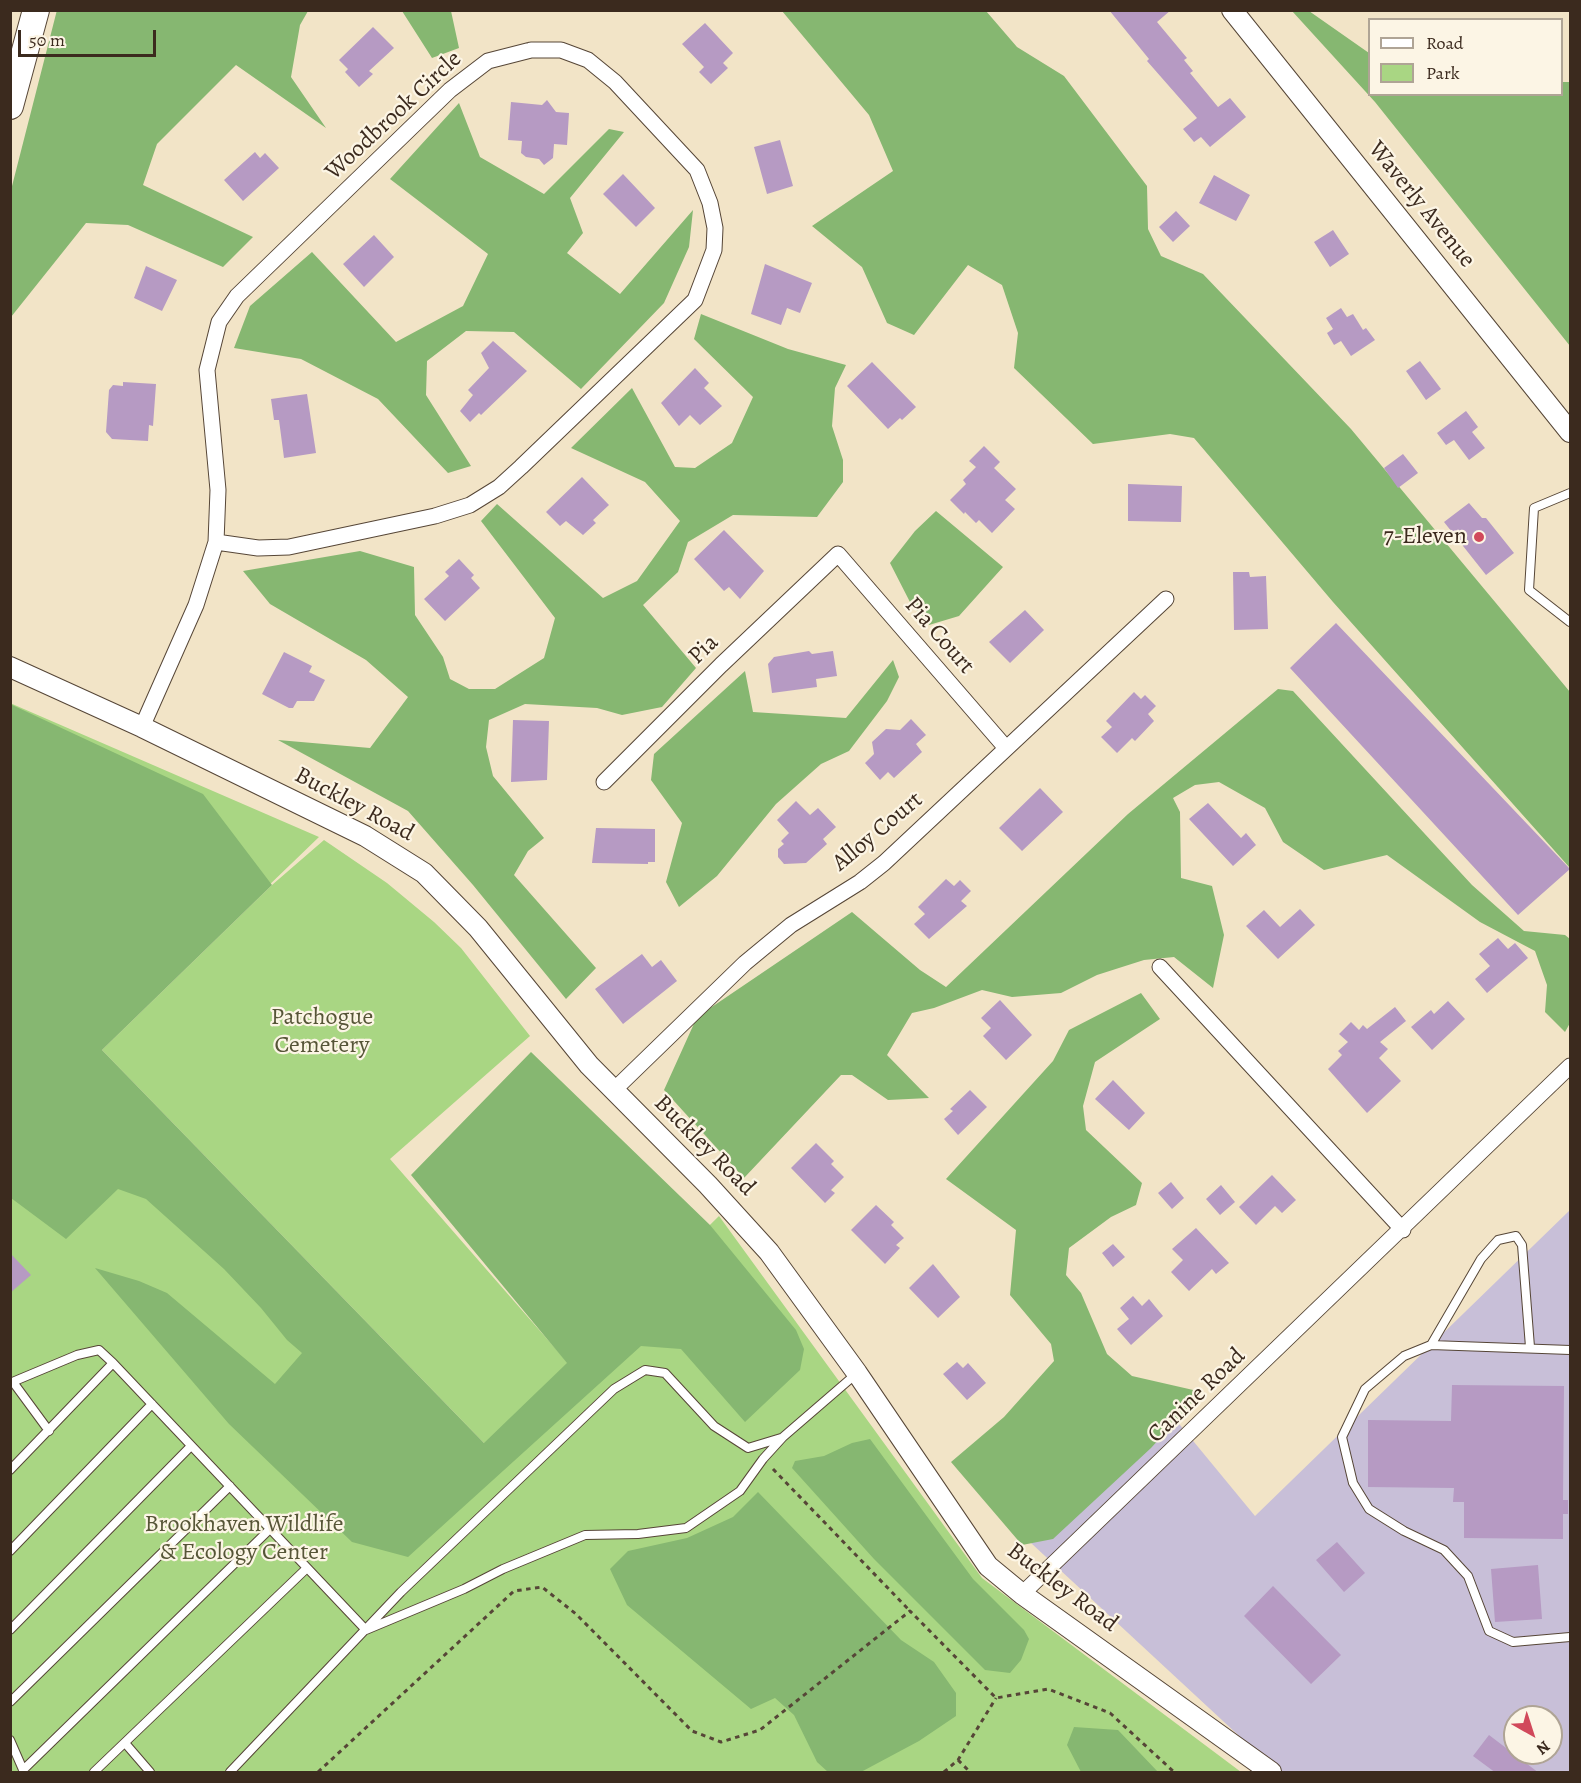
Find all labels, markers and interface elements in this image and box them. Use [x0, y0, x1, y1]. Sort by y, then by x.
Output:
scale bar [21, 18, 159, 56]
legend [1368, 18, 1563, 96]
text: 50 m [29, 28, 65, 52]
text: Road [1426, 31, 1463, 55]
street label: Woodbrook Circle [320, 45, 468, 187]
text: Park [1426, 61, 1460, 85]
street label: Waverly Avenue [1361, 136, 1481, 274]
place label: 7-Eleven [1384, 523, 1467, 551]
marker: 7-Eleven [1472, 530, 1486, 544]
street label: Pia Court [898, 592, 980, 680]
street label: Pia [683, 629, 725, 671]
street label: Buckley Road [289, 761, 419, 849]
street label: Alloy Court [827, 786, 929, 878]
park label: Patchogue Cemetery [271, 1004, 373, 1060]
street label: Buckley Road [647, 1089, 761, 1203]
street label: Canine Road [1142, 1342, 1252, 1450]
park label: Brookhaven Wildlife & Ecology Center [144, 1511, 344, 1567]
street label: Buckley Road [1001, 1537, 1123, 1639]
north arrow [1503, 1705, 1563, 1765]
text: N [1532, 1735, 1555, 1760]

